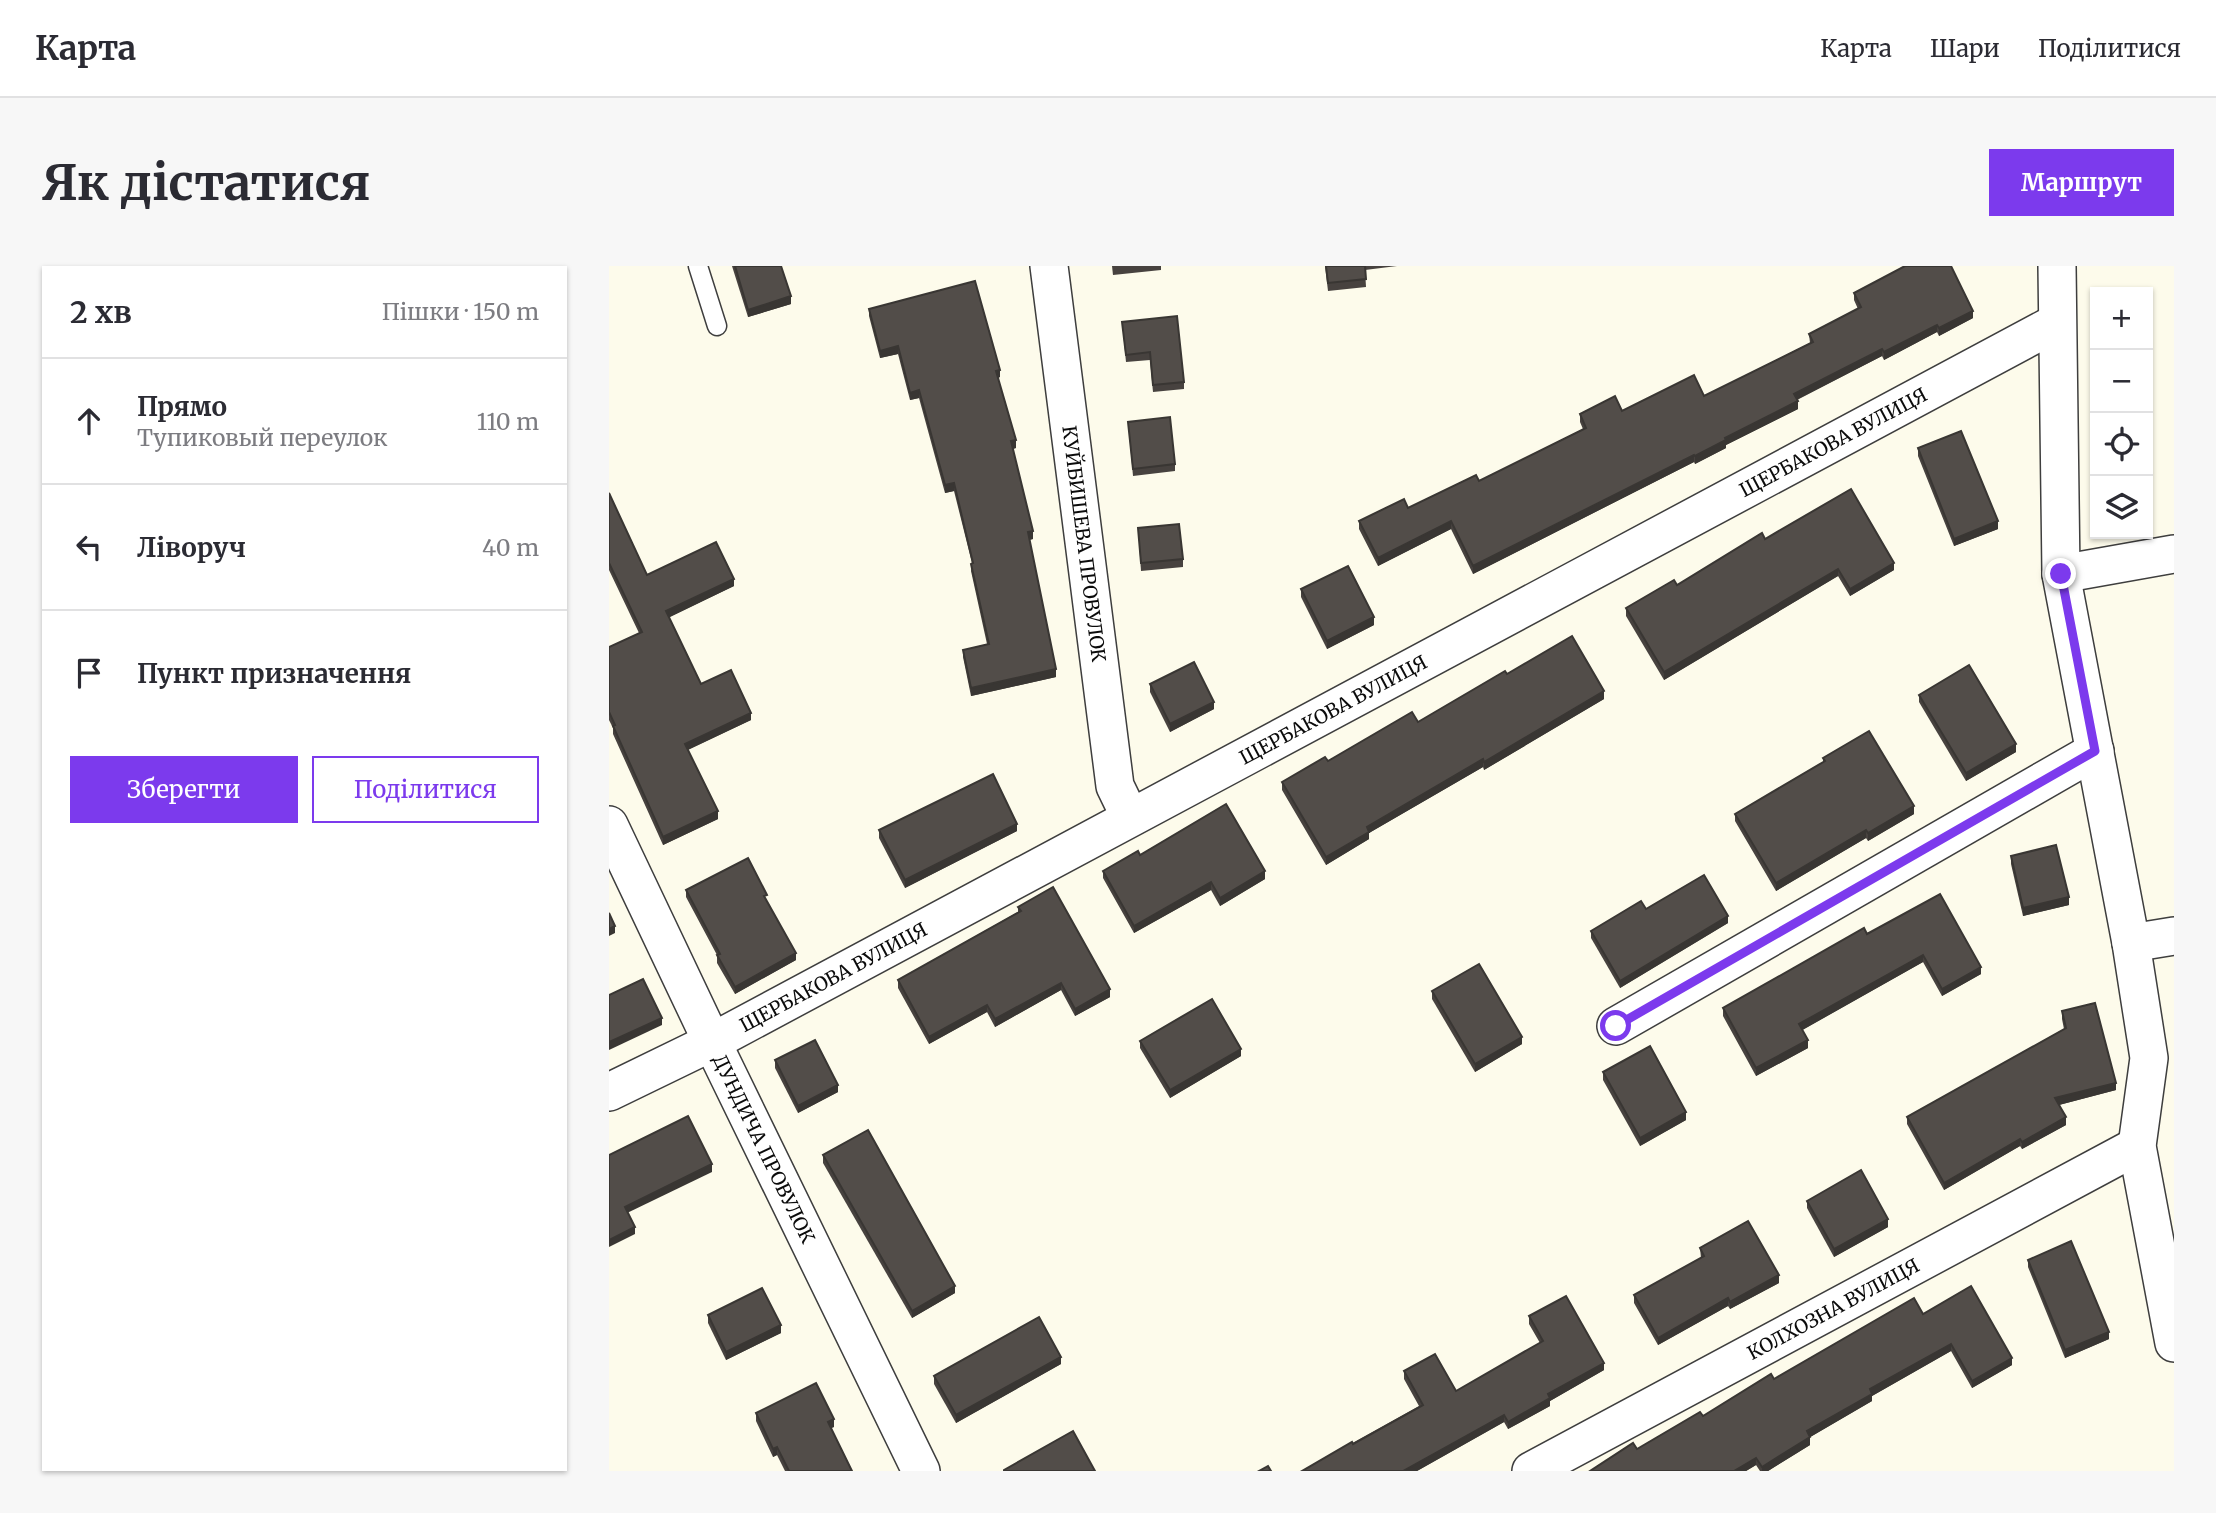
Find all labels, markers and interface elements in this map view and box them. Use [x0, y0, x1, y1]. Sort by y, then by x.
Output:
text: Карта [35, 28, 136, 69]
text: Карта [1820, 33, 1892, 64]
text: Шари [1930, 33, 2000, 64]
text: Поділитися [2038, 33, 2181, 64]
button: Маршрут [1989, 149, 2174, 216]
text: Як дістатися [42, 152, 370, 213]
map controls [2090, 287, 2153, 539]
button: + [2090, 287, 2153, 350]
text: 2 хв [70, 293, 132, 331]
text: Пішки · 150 m [382, 297, 539, 326]
button: − [2090, 350, 2153, 413]
street label: ЩЕРБАКОВА ВУЛИЦЯ [1735, 382, 1931, 502]
text: Прямо [137, 390, 227, 423]
icon: ahead [70, 402, 108, 440]
text: 110 m [477, 407, 539, 436]
button: locate [2090, 413, 2153, 476]
text: Тупиковый переулок [137, 423, 388, 452]
street label: КУЙБИШЕВА ПРОВУЛОК [1057, 424, 1111, 664]
button: layers [2090, 476, 2153, 539]
icon: left [70, 528, 108, 566]
text: Ліворуч [137, 531, 246, 564]
text: 40 m [482, 533, 539, 562]
route end [2045, 558, 2076, 589]
street label: ЩЕРБАКОВА ВУЛИЦЯ [1235, 650, 1431, 770]
icon: arrive [70, 654, 108, 692]
text: Пункт призначення [137, 657, 411, 690]
button: Зберегти [70, 756, 298, 823]
button: Поділитися [312, 756, 539, 823]
street label: ЩЕРБАКОВА ВУЛИЦЯ [735, 917, 931, 1037]
route start [1600, 1010, 1631, 1041]
street label: ДУНДИЧА ПРОВУЛОК [708, 1051, 820, 1248]
street label: КОЛХОЗНА ВУЛИЦЯ [1743, 1253, 1923, 1365]

